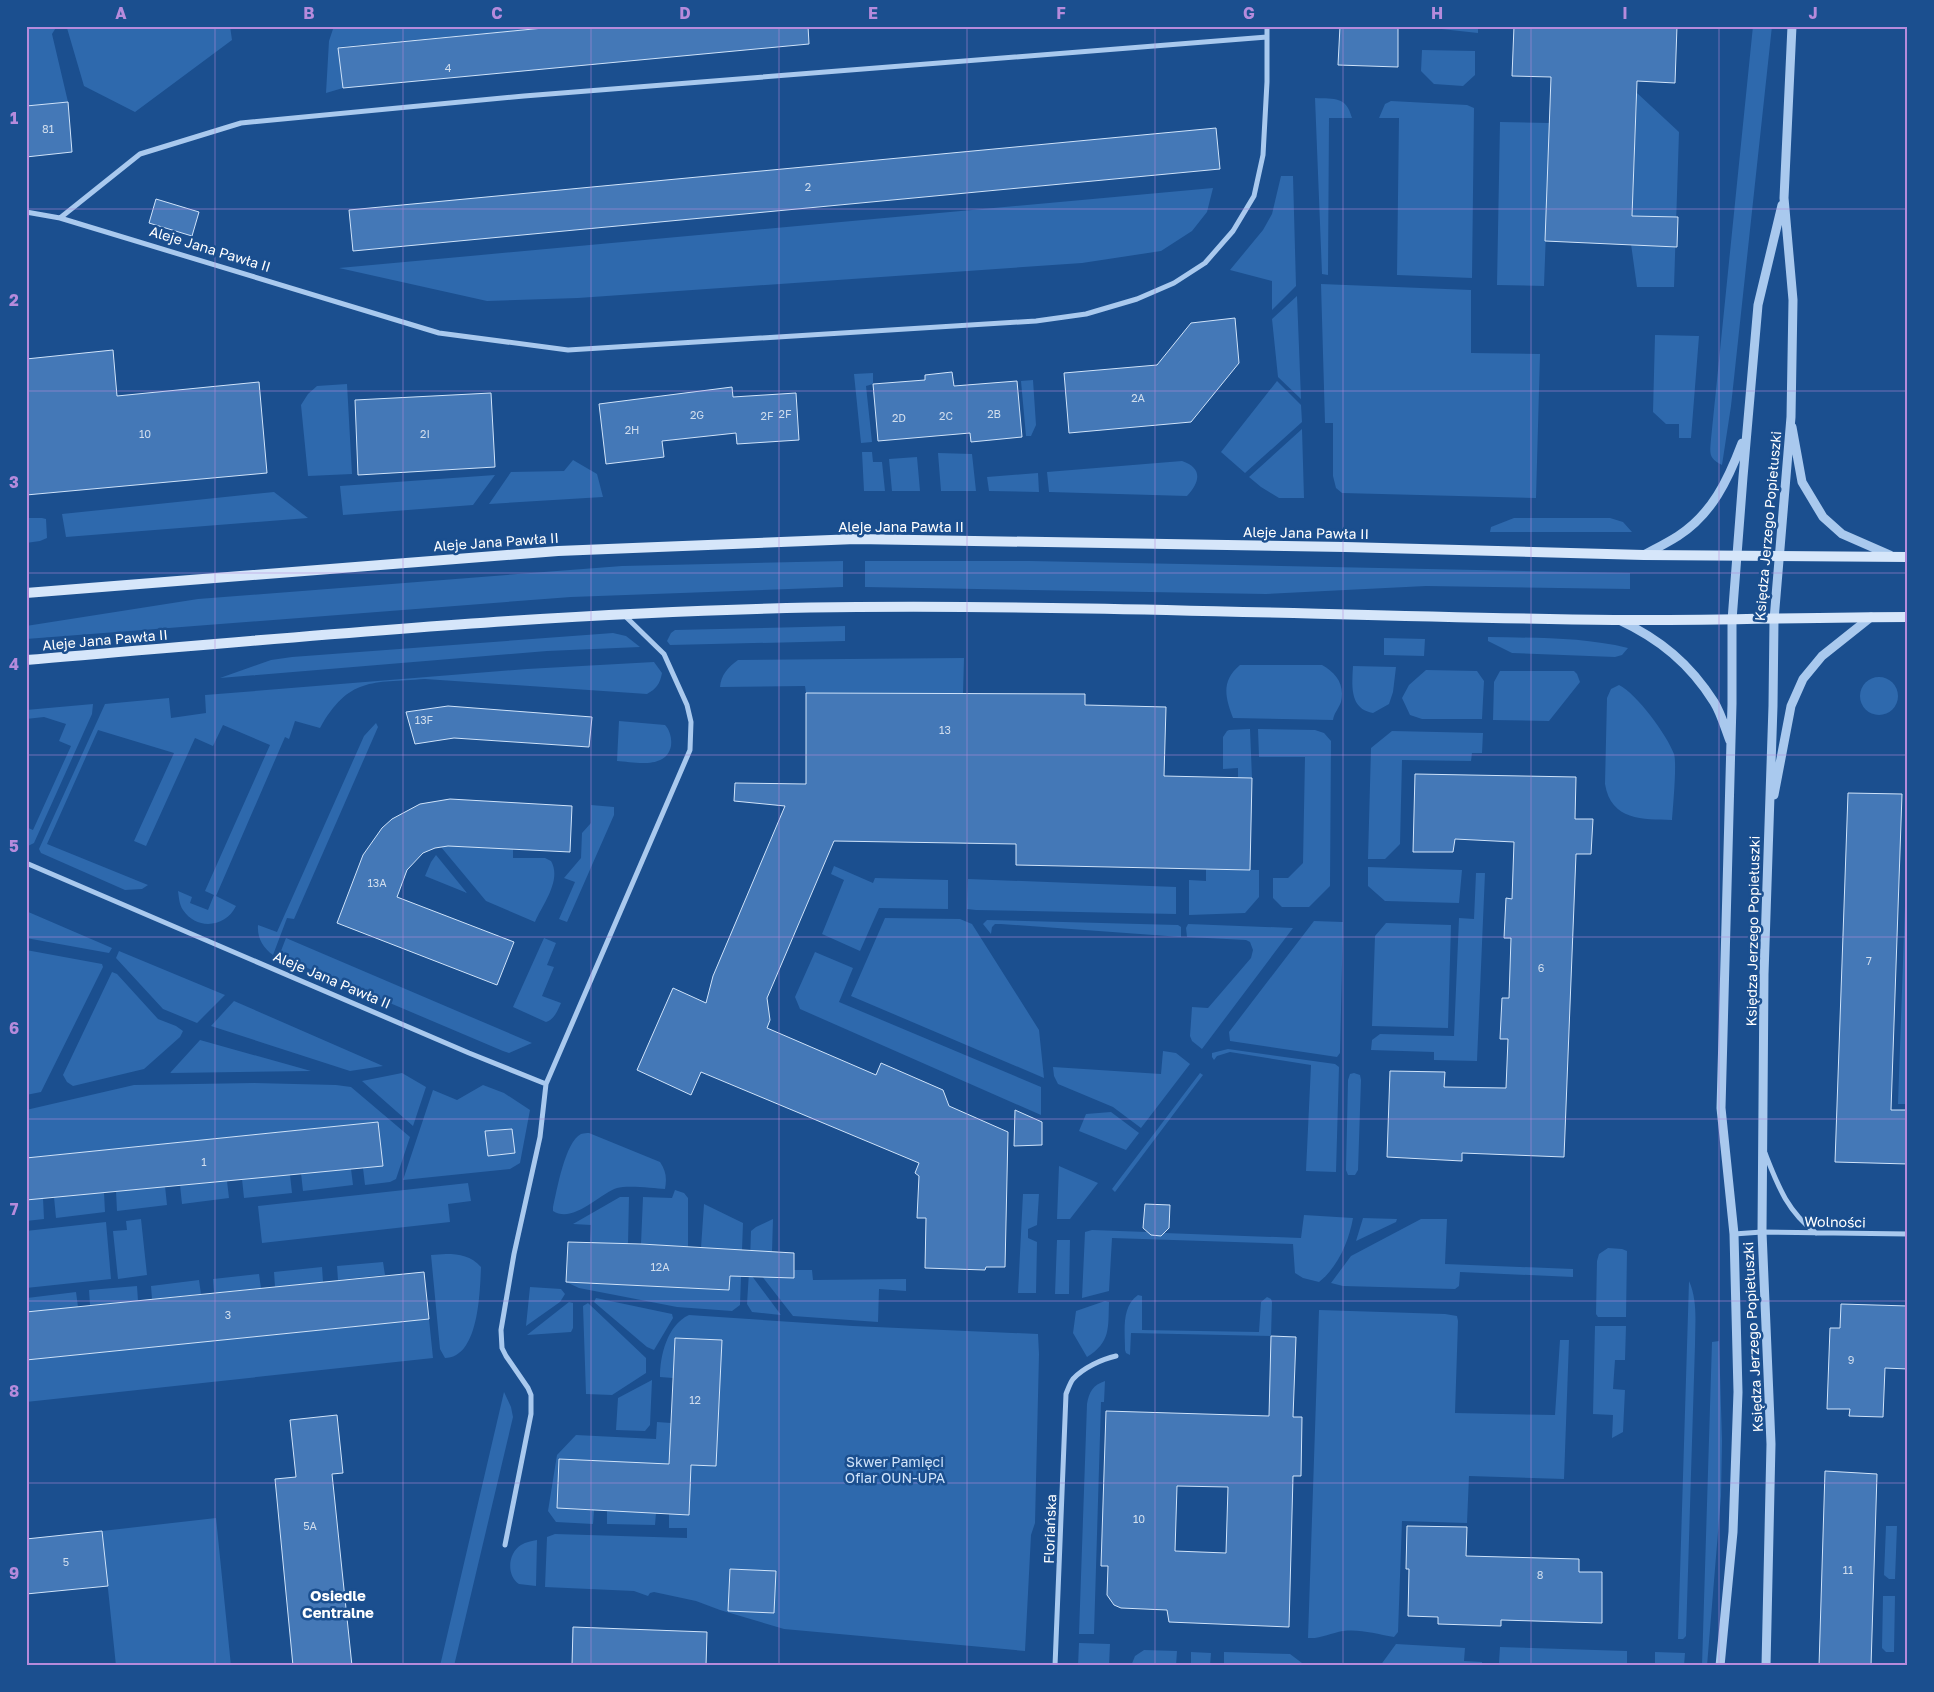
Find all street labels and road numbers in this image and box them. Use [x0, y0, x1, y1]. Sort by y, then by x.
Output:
street label: Aleje Jana Pawła II [148, 222, 273, 275]
street label: Księdza Jerzego Popiełuszki [1751, 430, 1784, 622]
street label: Aleje Jana Pawła II [838, 518, 964, 535]
street label: Aleje Jana Pawła II [1243, 523, 1369, 542]
street label: Aleje Jana Pawła II [433, 529, 559, 554]
street label: Aleje Jana Pawła II [42, 626, 168, 653]
street label: Księdza Jerzego Popiełuszki [1742, 835, 1763, 1027]
street label: Aleje Jana Pawła II [271, 947, 393, 1012]
street label: Wolności [1804, 1212, 1866, 1231]
street label: Księdza Jerzego Popiełuszki [1739, 1241, 1766, 1433]
street label: Floriańska [1040, 1494, 1059, 1564]

